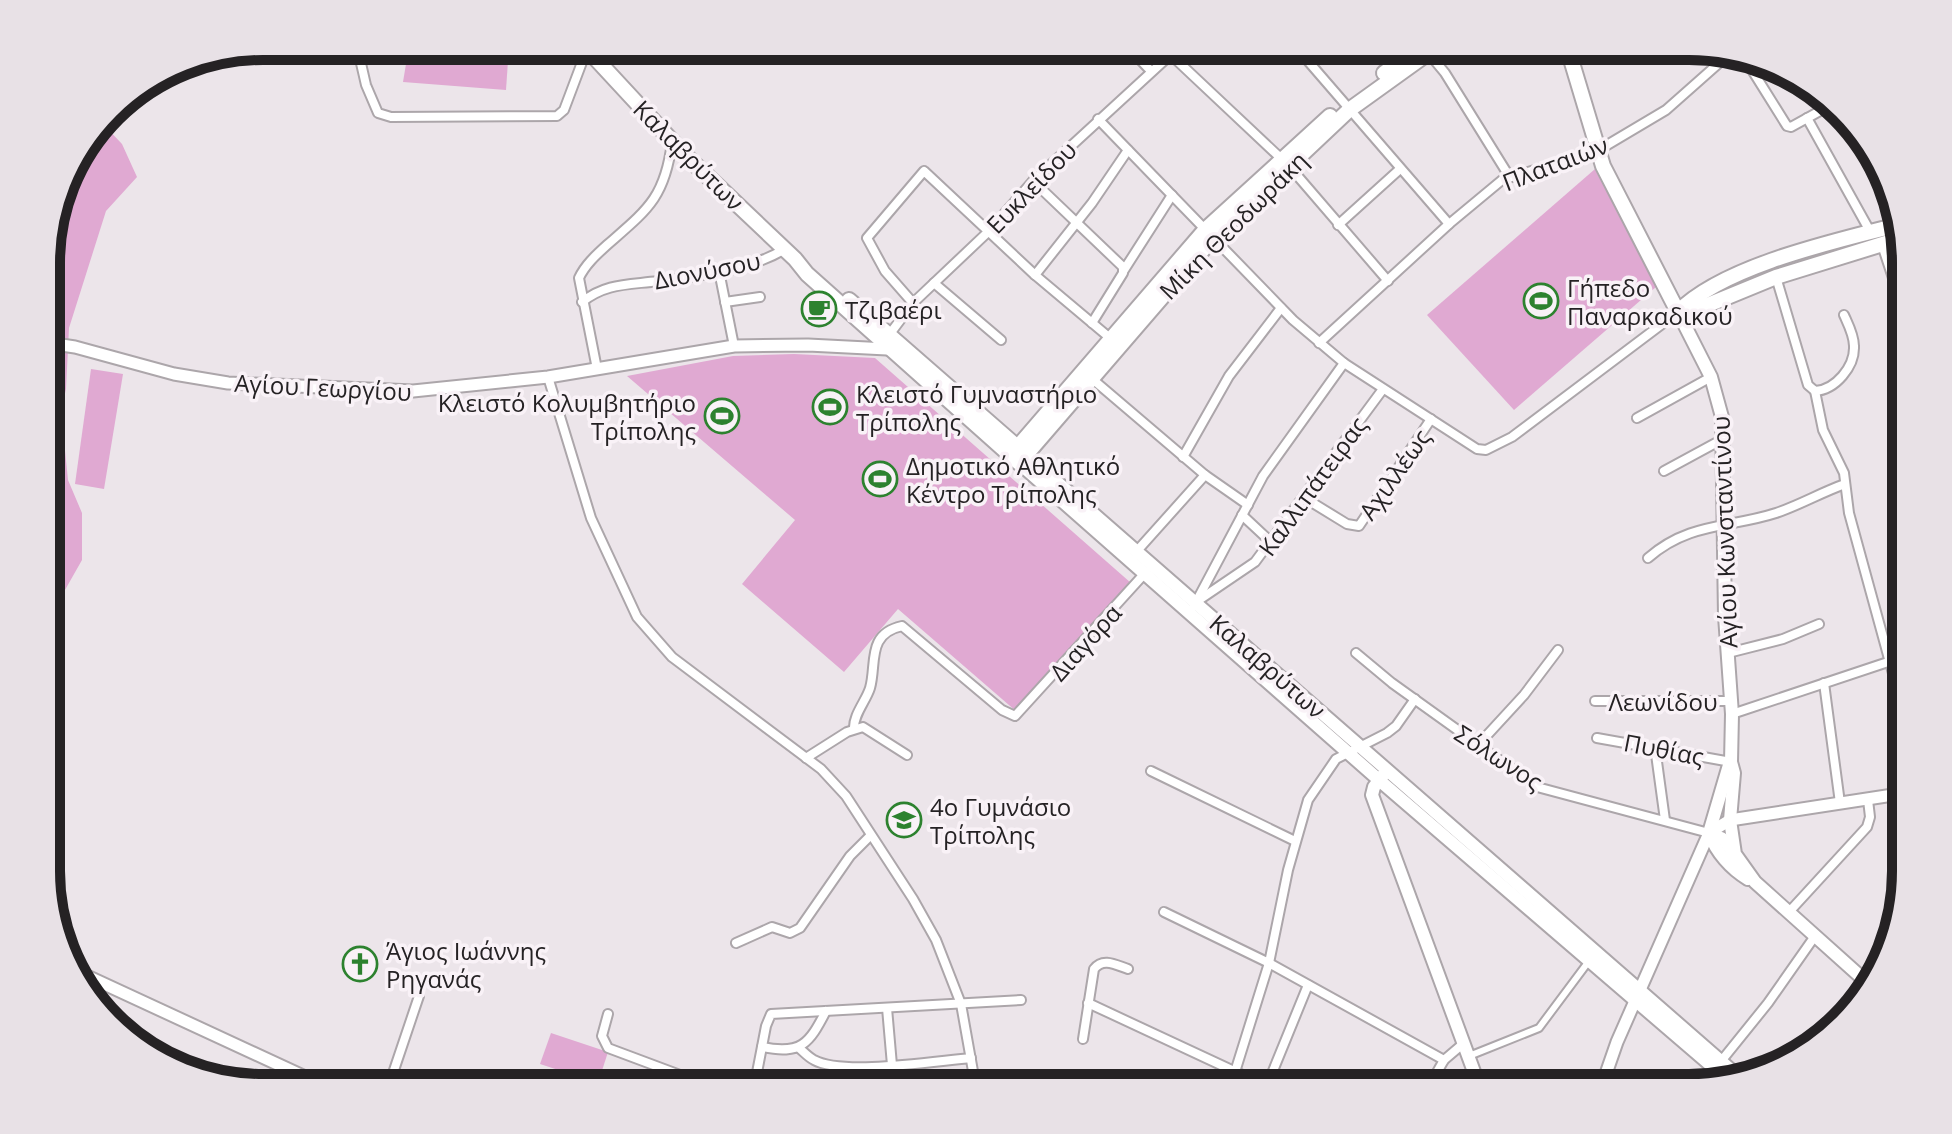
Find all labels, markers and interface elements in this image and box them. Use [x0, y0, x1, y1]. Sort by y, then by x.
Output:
street label: Καλαβρύτων [626, 92, 752, 218]
street label: Πλαταιών [1497, 128, 1613, 198]
street label: Ευκλείδου [979, 134, 1083, 240]
street label: Μίκη Θεοδωράκη [1152, 144, 1314, 306]
street label: Διονύσου [651, 244, 763, 296]
place label: Γήπεδο Παναρκαδικού [1567, 271, 1733, 332]
sports icon: Γήπεδο Παναρκαδικού [1522, 282, 1560, 320]
cafe icon: Τζιβαέρι [800, 290, 838, 328]
place label: Τζιβαέρι [845, 293, 942, 326]
street label: Αγίου Γεωργίου [234, 366, 412, 408]
place label: Κλειστό Γυμναστήριο Τρίπολης [856, 377, 1097, 438]
place label: Κλειστό Κολυμβητήριο Τρίπολης [438, 386, 696, 447]
sports icon: Κλειστό Γυμναστήριο Τρίπολης [811, 388, 849, 426]
sports icon: Κλειστό Κολυμβητήριο Τρίπολης [703, 397, 741, 435]
street label: Καλλιπάτειρας [1250, 410, 1374, 562]
street label: Αγίου Κωνσταντίνου [1703, 415, 1745, 649]
street label: Αχιλλέως [1351, 422, 1437, 526]
place label: Δημοτικό Αθλητικό Κέντρο Τρίπολης [906, 449, 1120, 510]
sports icon: Δημοτικό Αθλητικό Κέντρο Τρίπολης [861, 460, 899, 498]
street label: Διαγόρα [1042, 596, 1128, 687]
street label: Καλαβρύτων [1203, 606, 1333, 726]
street label: Λεωνίδου [1608, 685, 1718, 718]
street label: Σόλωνος [1449, 716, 1549, 798]
street label: Πυθίας [1621, 725, 1707, 773]
place label: 4ο Γυμνάσιο Τρίπολης [930, 790, 1071, 851]
school or university icon: 4ο Γυμνάσιο Τρίπολης [885, 801, 923, 839]
place label: Άγιος Ιωάννης Ρηγανάς [386, 934, 546, 995]
church icon: Άγιος Ιωάννης Ρηγανάς [341, 945, 379, 983]

